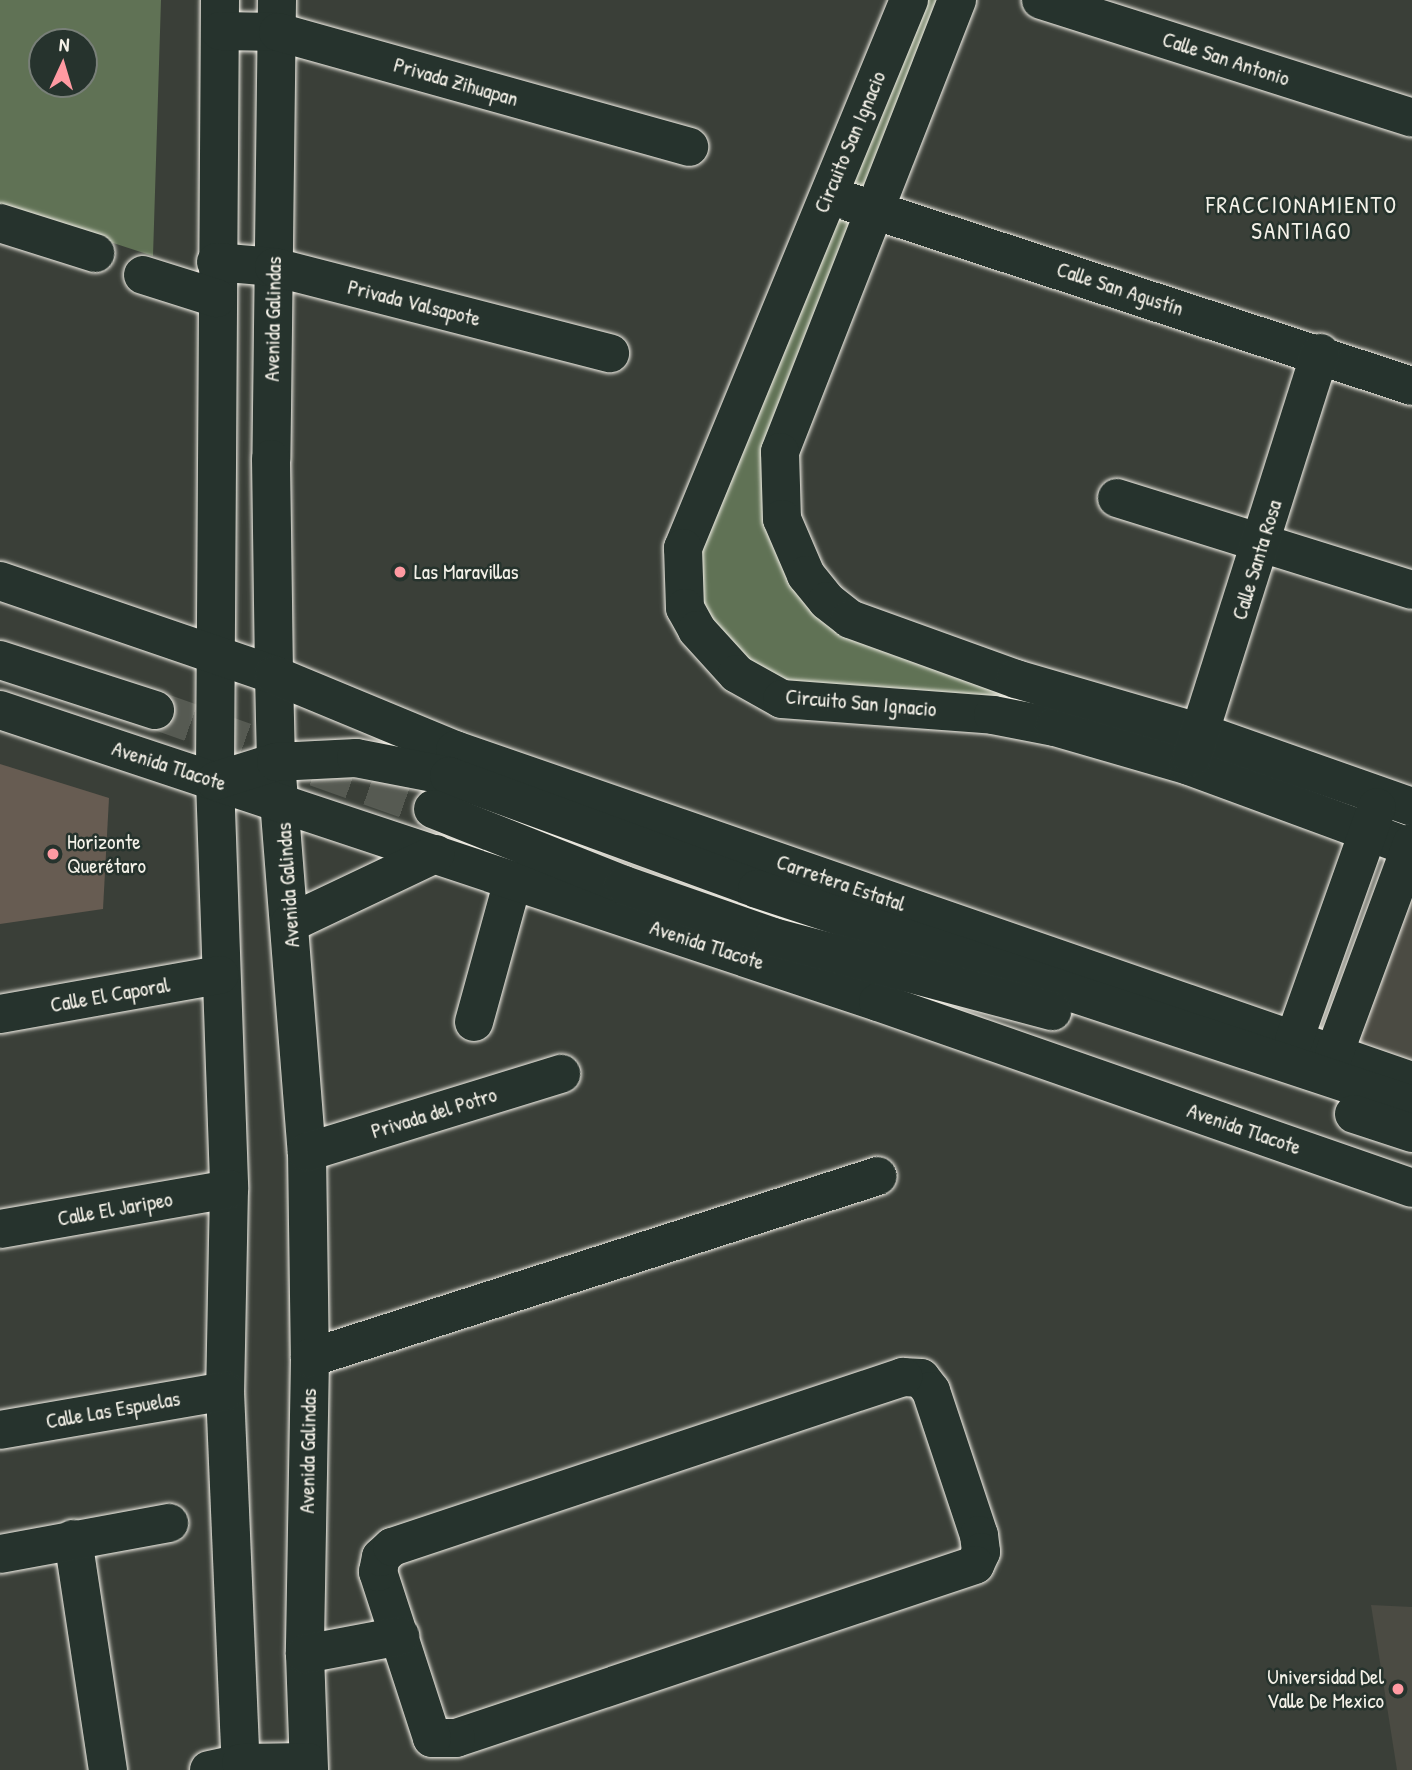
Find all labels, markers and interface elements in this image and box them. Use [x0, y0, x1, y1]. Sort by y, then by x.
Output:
street label: Calle San Antonio [1159, 27, 1293, 91]
north arrow [28, 28, 98, 98]
text: N [58, 31, 70, 57]
street label: Privada Zihuapan [391, 52, 521, 112]
street label: Circuito San Ignacio [809, 67, 891, 217]
district label: FRACCIONAMIENTO SANTIAGO [1208, 191, 1396, 245]
street label: Avenida Galindas [259, 256, 287, 382]
street label: Calle San Agustín [1053, 257, 1187, 321]
street label: Privada Valsapote [345, 274, 483, 332]
street label: Calle Santa Rosa [1227, 497, 1287, 623]
place label: Las Maravillas [414, 559, 518, 585]
marker: Las Maravillas [392, 564, 408, 580]
street label: Circuito San Ignacio [784, 684, 938, 722]
street label: Avenida Tlacote [109, 736, 229, 796]
street label: Avenida Galindas [271, 822, 305, 948]
place label: Horizonte Querétaro [67, 829, 146, 879]
marker: Horizonte Querétaro [45, 846, 61, 862]
street label: Carretera Estatal [773, 849, 909, 917]
street label: Avenida Tlacote [647, 915, 767, 975]
street label: Calle El Caporal [48, 972, 172, 1018]
street label: Privada del Potro [368, 1082, 500, 1144]
street label: Avenida Tlacote [1184, 1098, 1304, 1160]
street label: Calle El Jaripeo [56, 1186, 174, 1232]
street label: Calle Las Espuelas [44, 1386, 182, 1434]
street label: Avenida Galindas [294, 1388, 322, 1514]
place label: Universidad Del Valle De Mexico [1267, 1664, 1384, 1714]
marker: Universidad Del Valle De Mexico [1390, 1681, 1406, 1697]

